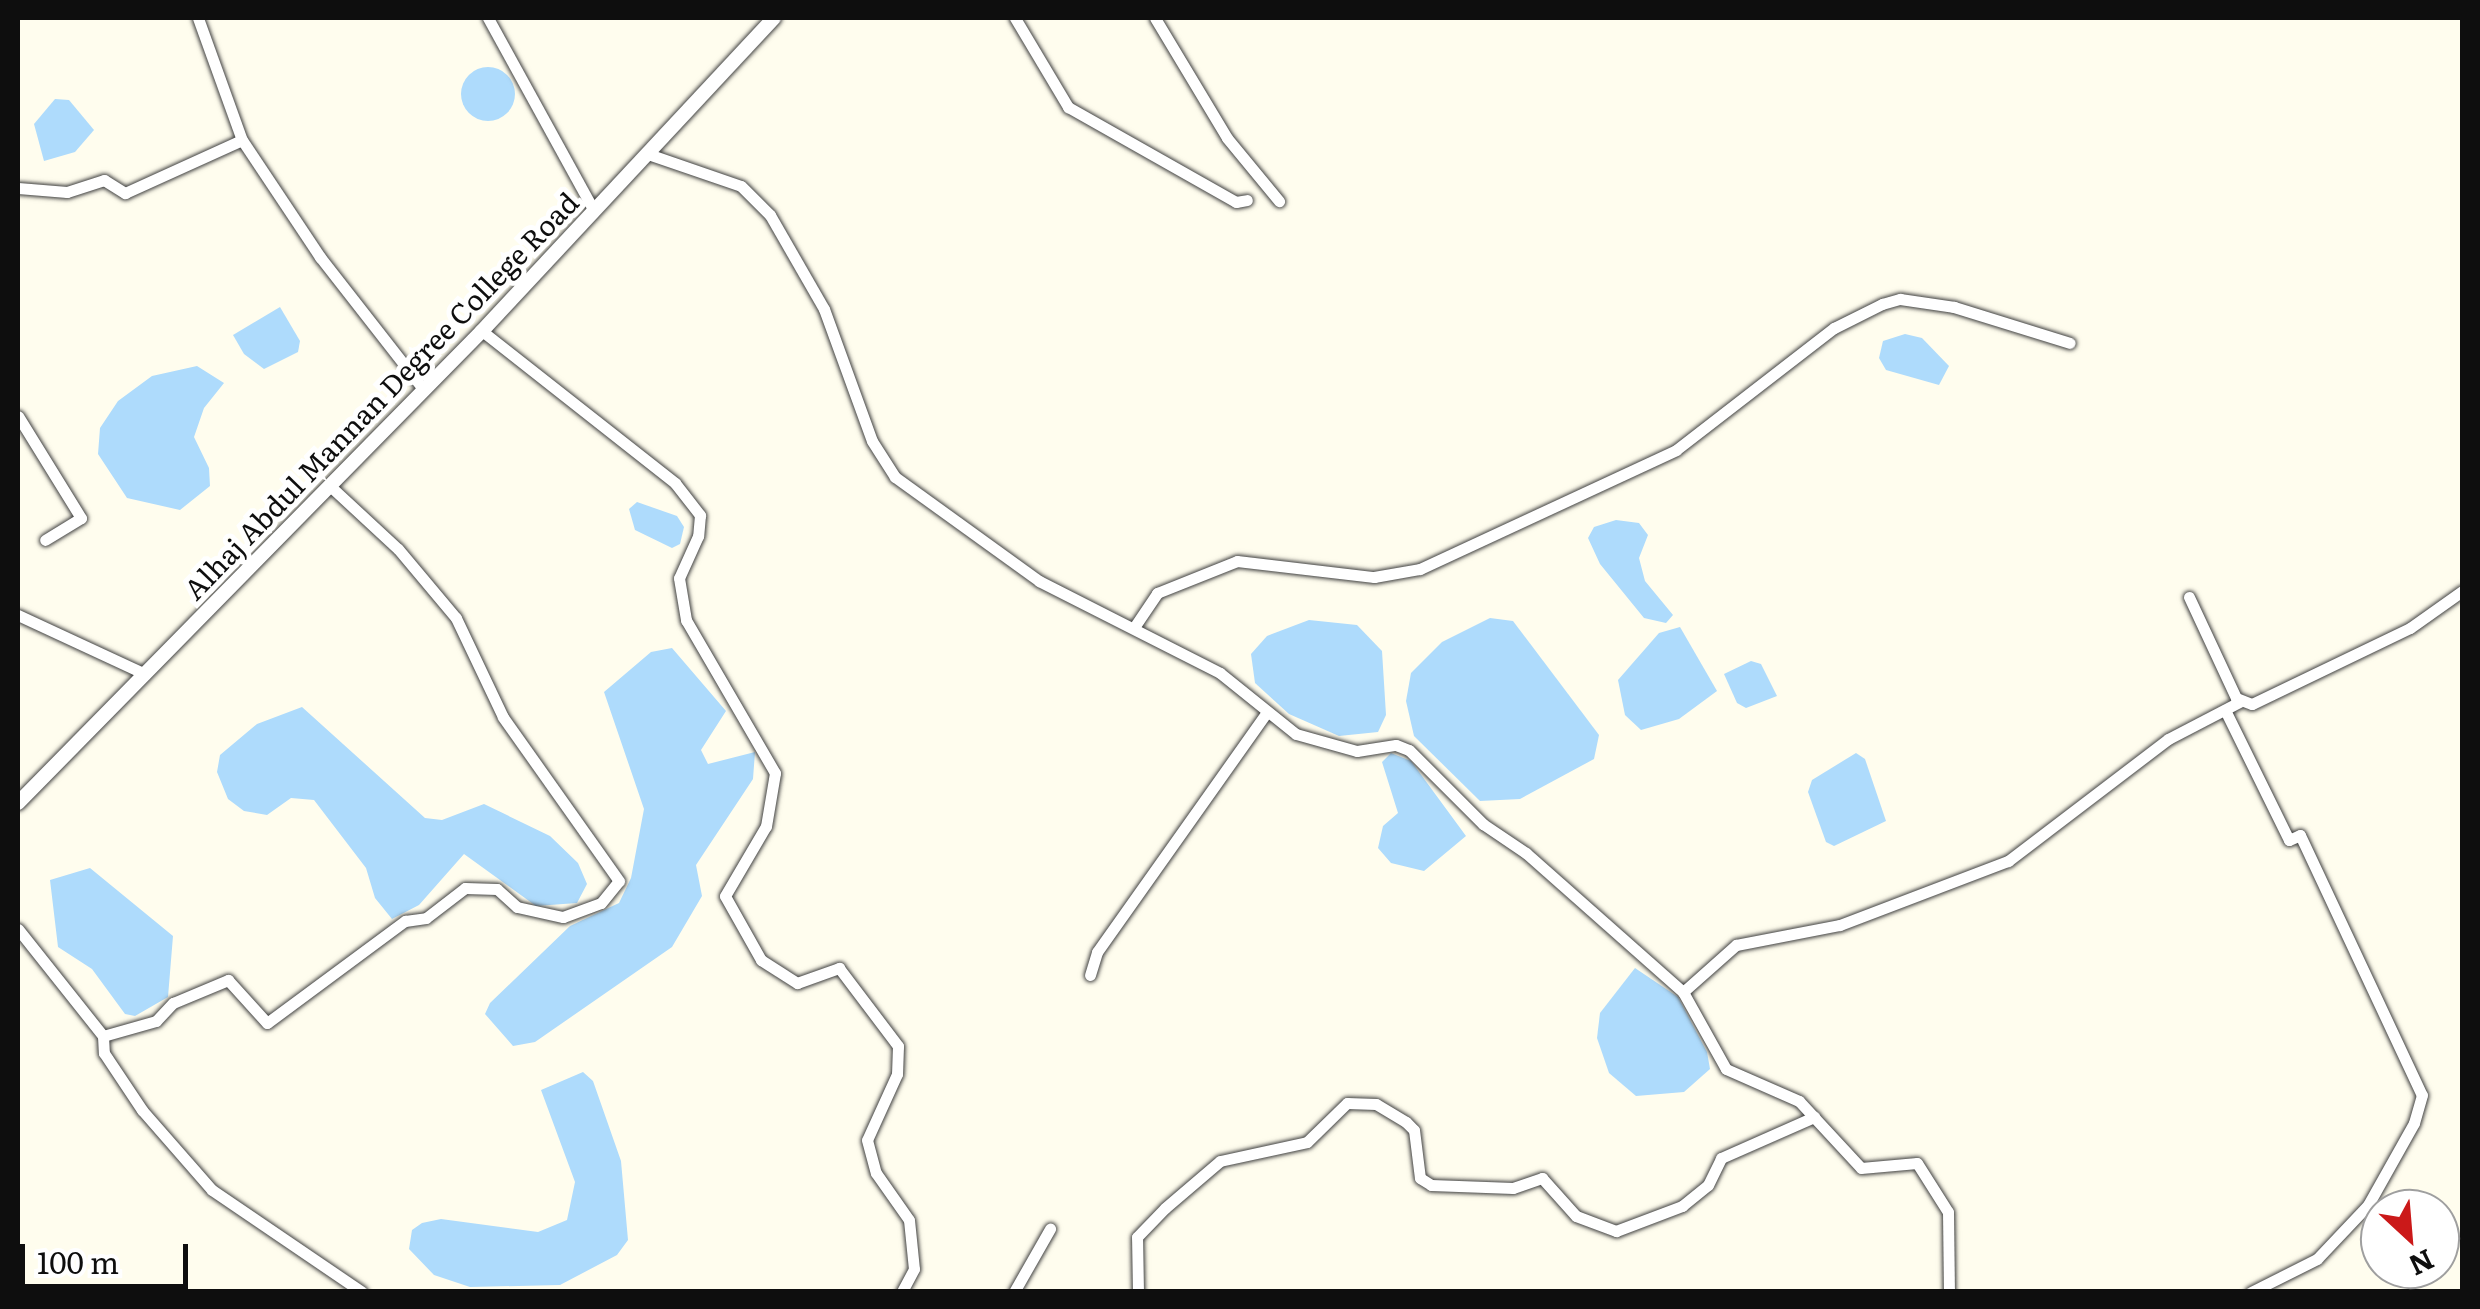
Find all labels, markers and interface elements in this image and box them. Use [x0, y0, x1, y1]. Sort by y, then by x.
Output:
street label: Alhaj Abdul Mannan Degree College Road [176, 184, 584, 606]
north arrow [2360, 1189, 2460, 1289]
scale bar [25, 1224, 192, 1286]
text: 100 m [37, 1239, 119, 1283]
text: N [2403, 1240, 2442, 1288]

